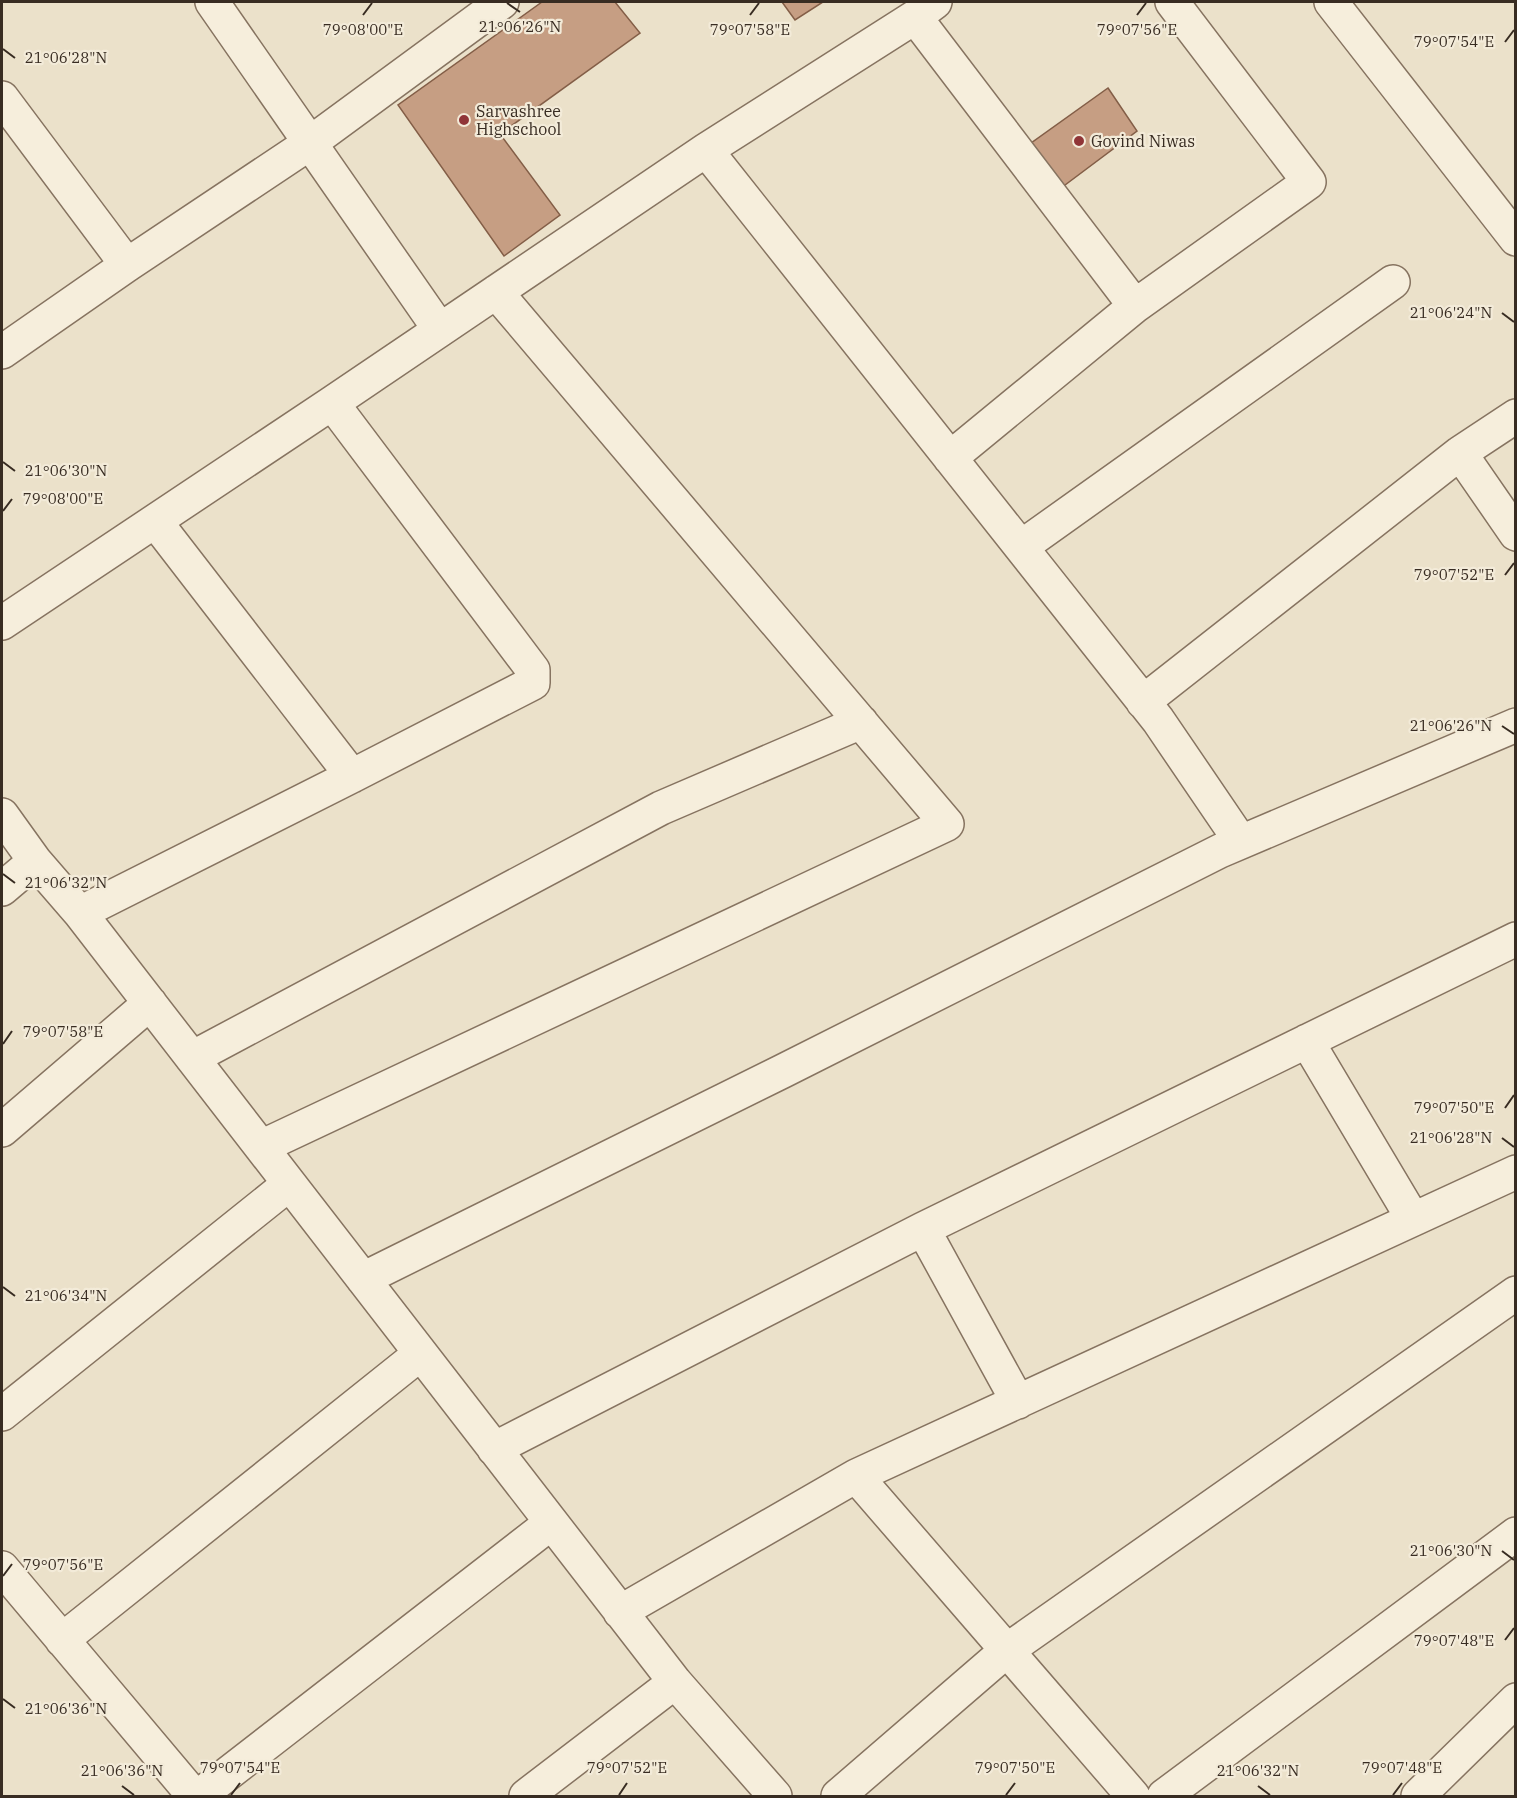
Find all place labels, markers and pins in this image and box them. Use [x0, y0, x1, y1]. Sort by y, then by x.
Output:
place label: Sarvashree Highschool [476, 101, 562, 139]
marker: Sarvashree Highschool [457, 113, 471, 127]
place label: Govind Niwas [1091, 131, 1195, 151]
marker: Govind Niwas [1072, 134, 1086, 148]

